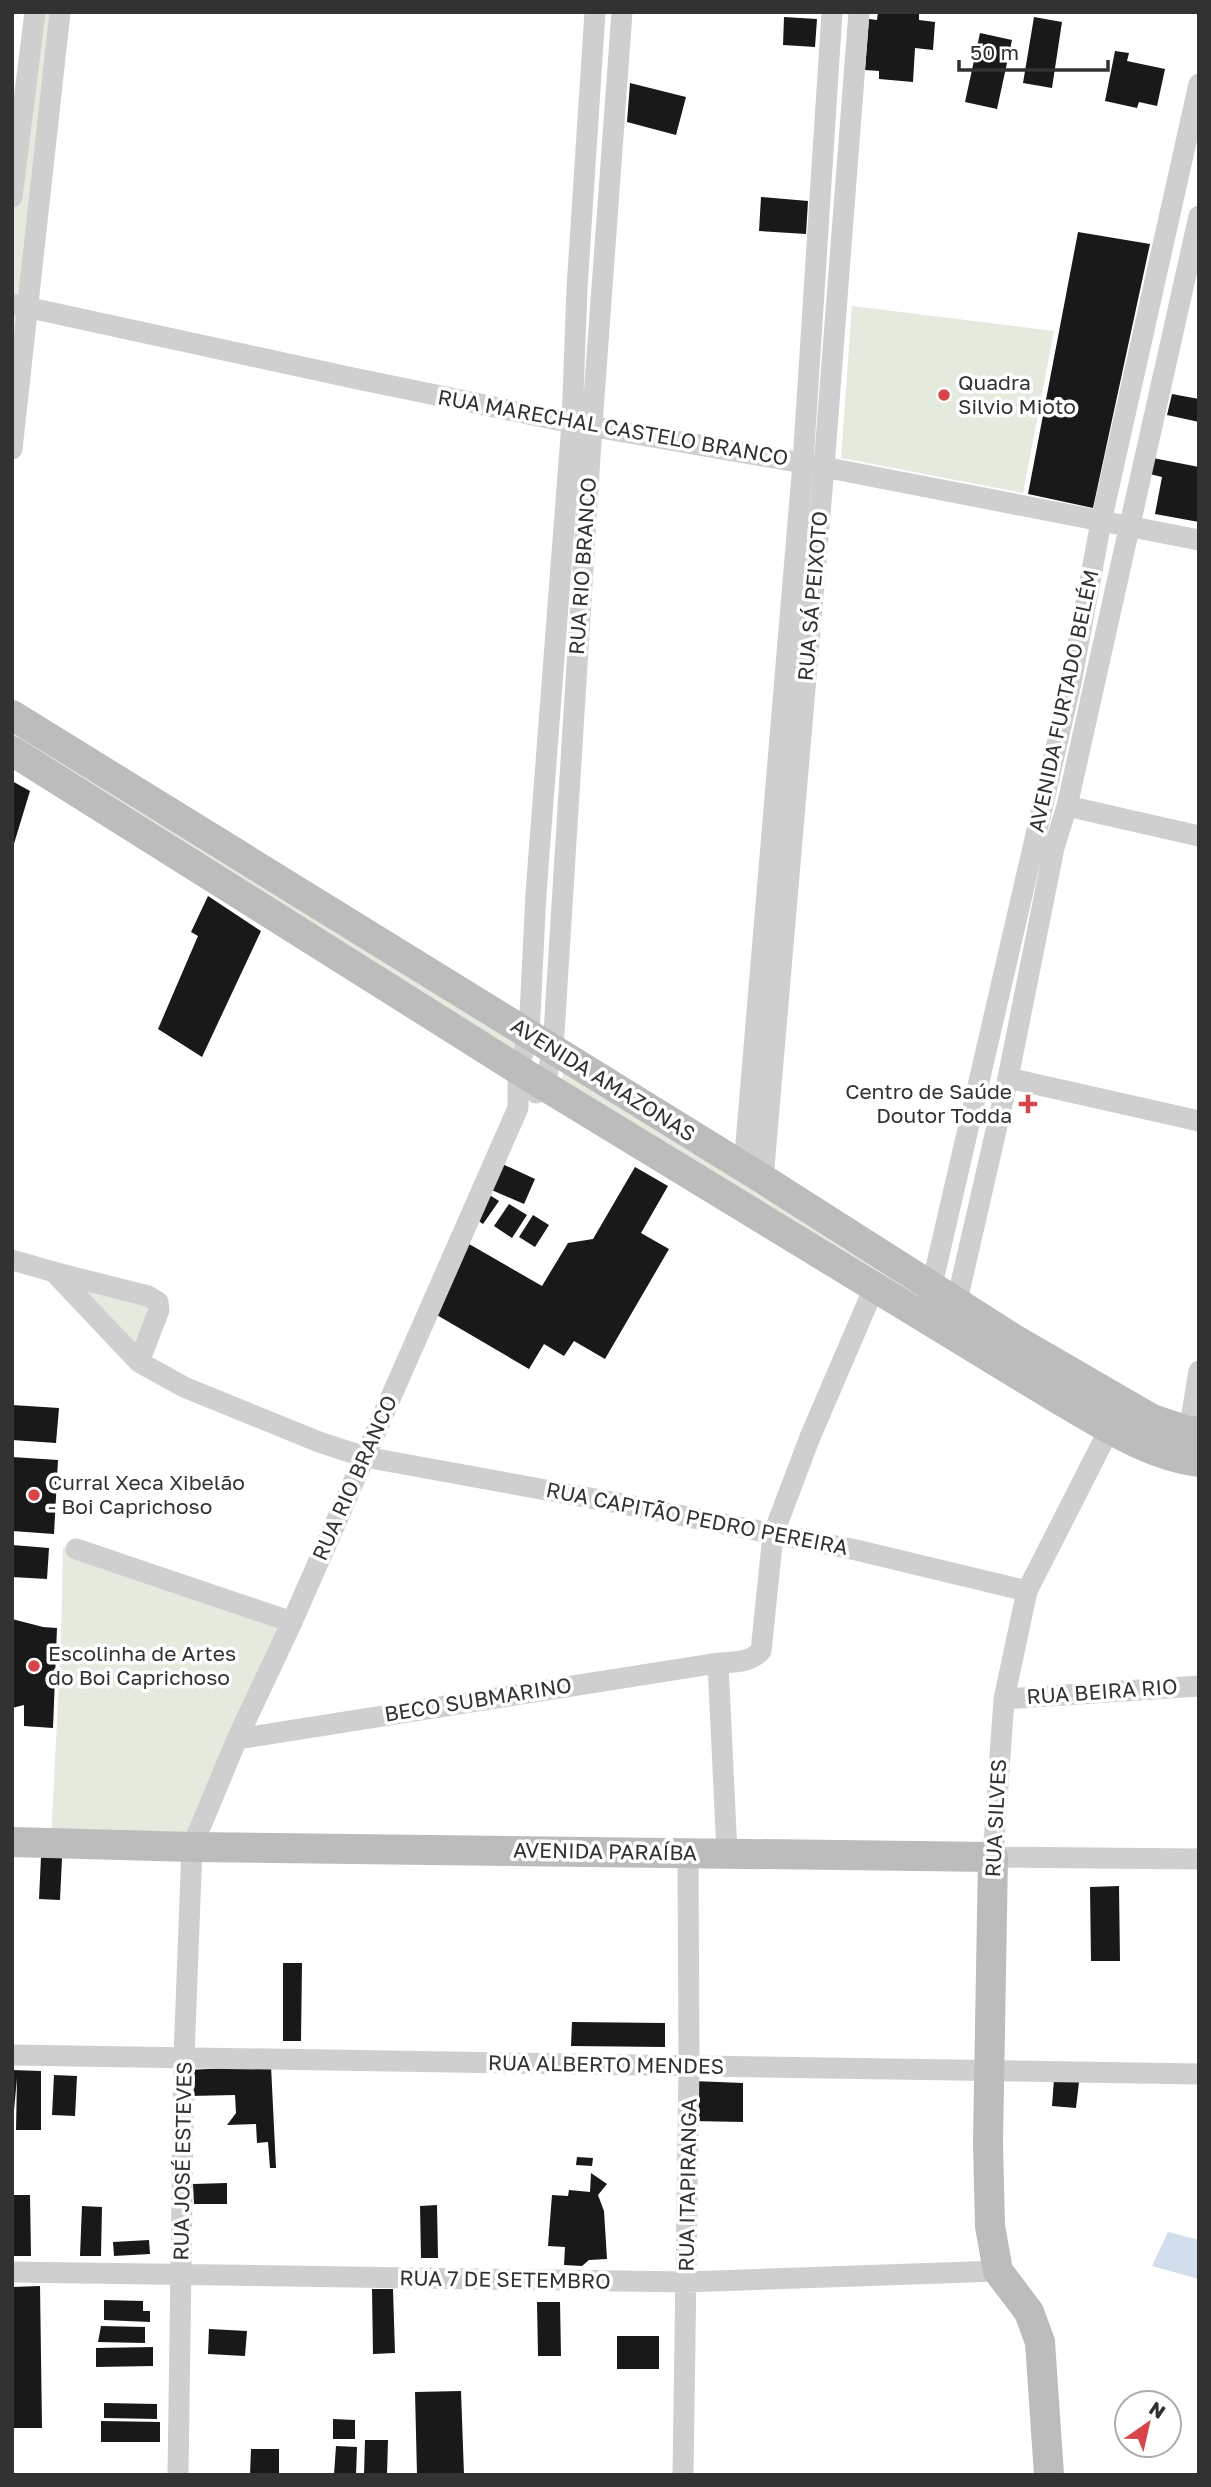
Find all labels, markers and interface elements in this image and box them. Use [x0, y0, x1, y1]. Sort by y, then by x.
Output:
scale bar [959, 28, 1108, 72]
text: 50 m [970, 39, 1019, 65]
place label: Quadra Silvio Mioto [958, 369, 1076, 419]
street label: RUA MARECHAL CASTELO BRANCO [436, 383, 791, 471]
marker: Quadra Silvio Mioto [936, 387, 952, 403]
street label: RUA RIO BRANCO [563, 476, 601, 656]
street label: RUA SÁ PEIXOTO [792, 510, 832, 682]
street label: AVENIDA FURTADO BELÉM [1022, 567, 1104, 834]
street label: AVENIDA AMAZONAS [506, 1012, 701, 1147]
place label: Centro de Saúde Doutor Todda [845, 1078, 1012, 1128]
marker: Centro de Saúde Doutor Todda [1018, 1094, 1038, 1114]
street label: RUA RIO BRANCO [306, 1391, 402, 1564]
place label: Curral Xeca Xibelão - Boi Caprichoso [48, 1469, 245, 1519]
street label: RUA CAPITÃO PEDRO PEREIRA [544, 1476, 850, 1560]
marker: Curral Xeca Xibelão - Boi Caprichoso [26, 1487, 42, 1503]
place label: Escolinha de Artes do Boi Caprichoso [48, 1640, 236, 1690]
marker: Escolinha de Artes do Boi Caprichoso [26, 1658, 42, 1674]
street label: BECO SUBMARINO [382, 1671, 573, 1727]
street label: RUA BEIRA RIO [1025, 1673, 1178, 1709]
street label: RUA SILVES [979, 1758, 1011, 1878]
street label: AVENIDA PARAÍBA [513, 1836, 697, 1866]
street label: RUA ALBERTO MENDES [488, 2049, 724, 2079]
street label: RUA JOSÉ ESTEVES [167, 2061, 197, 2261]
street label: RUA ITAPIRANGA [672, 2098, 702, 2272]
street label: RUA 7 DE SETEMBRO [399, 2264, 611, 2294]
north arrow [1113, 2389, 1183, 2459]
text: N [1145, 2396, 1170, 2423]

